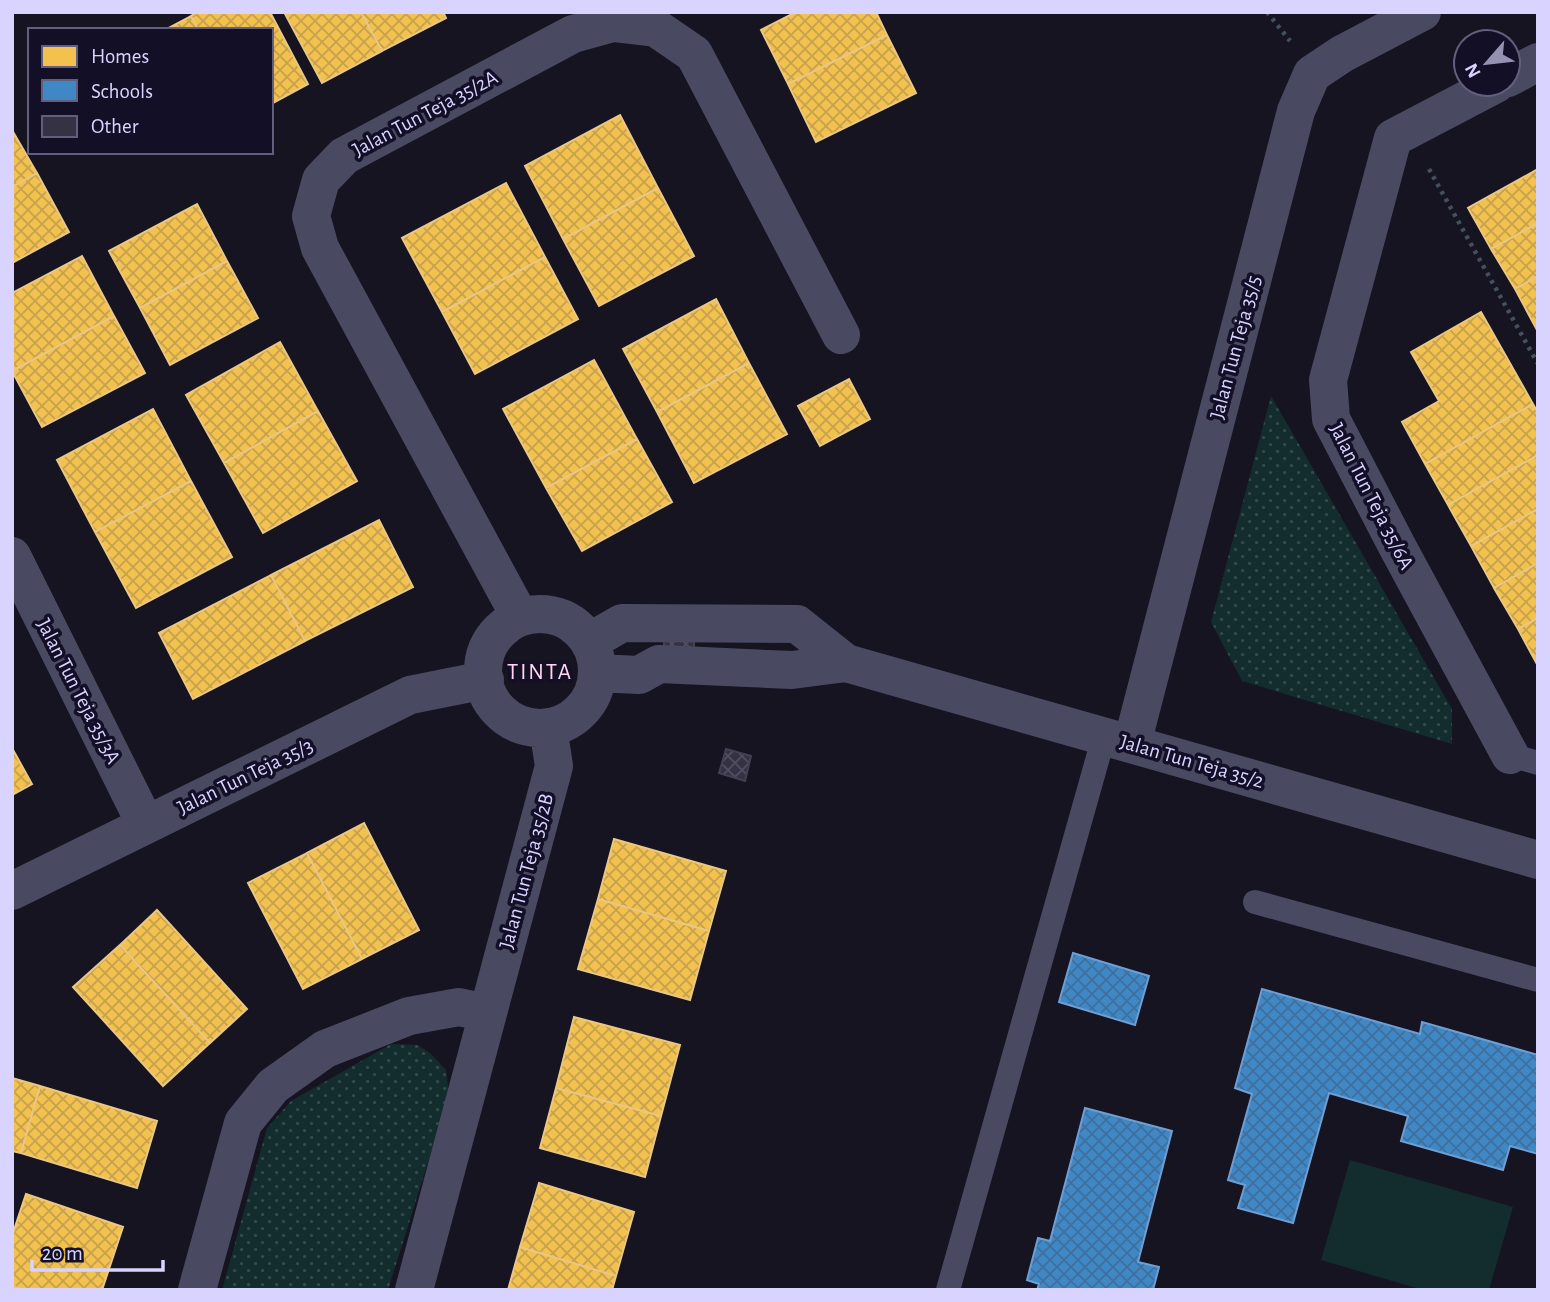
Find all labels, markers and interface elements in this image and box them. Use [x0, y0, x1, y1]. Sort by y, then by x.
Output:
legend [28, 28, 273, 154]
north arrow [1452, 28, 1522, 98]
text: Homes [91, 46, 149, 67]
text: N [1462, 60, 1485, 81]
street label: Jalan Tun Teja 35/2A [349, 66, 501, 160]
text: Schools [91, 81, 153, 102]
text: Other [91, 116, 139, 137]
street label: Jalan Tun Teja 35/5 [1206, 273, 1265, 421]
street label: Jalan Tun Teja 35/6A [1326, 420, 1417, 573]
street label: Jalan Tun Teja 35/3A [33, 615, 124, 767]
district label: TINTA [507, 661, 573, 684]
street label: Jalan Tun Teja 35/2 [1118, 731, 1266, 792]
street label: Jalan Tun Teja 35/3 [174, 735, 316, 818]
street label: Jalan Tun Teja 35/2B [496, 791, 557, 951]
scale bar [32, 1228, 163, 1272]
text: 20 m [42, 1243, 83, 1264]

